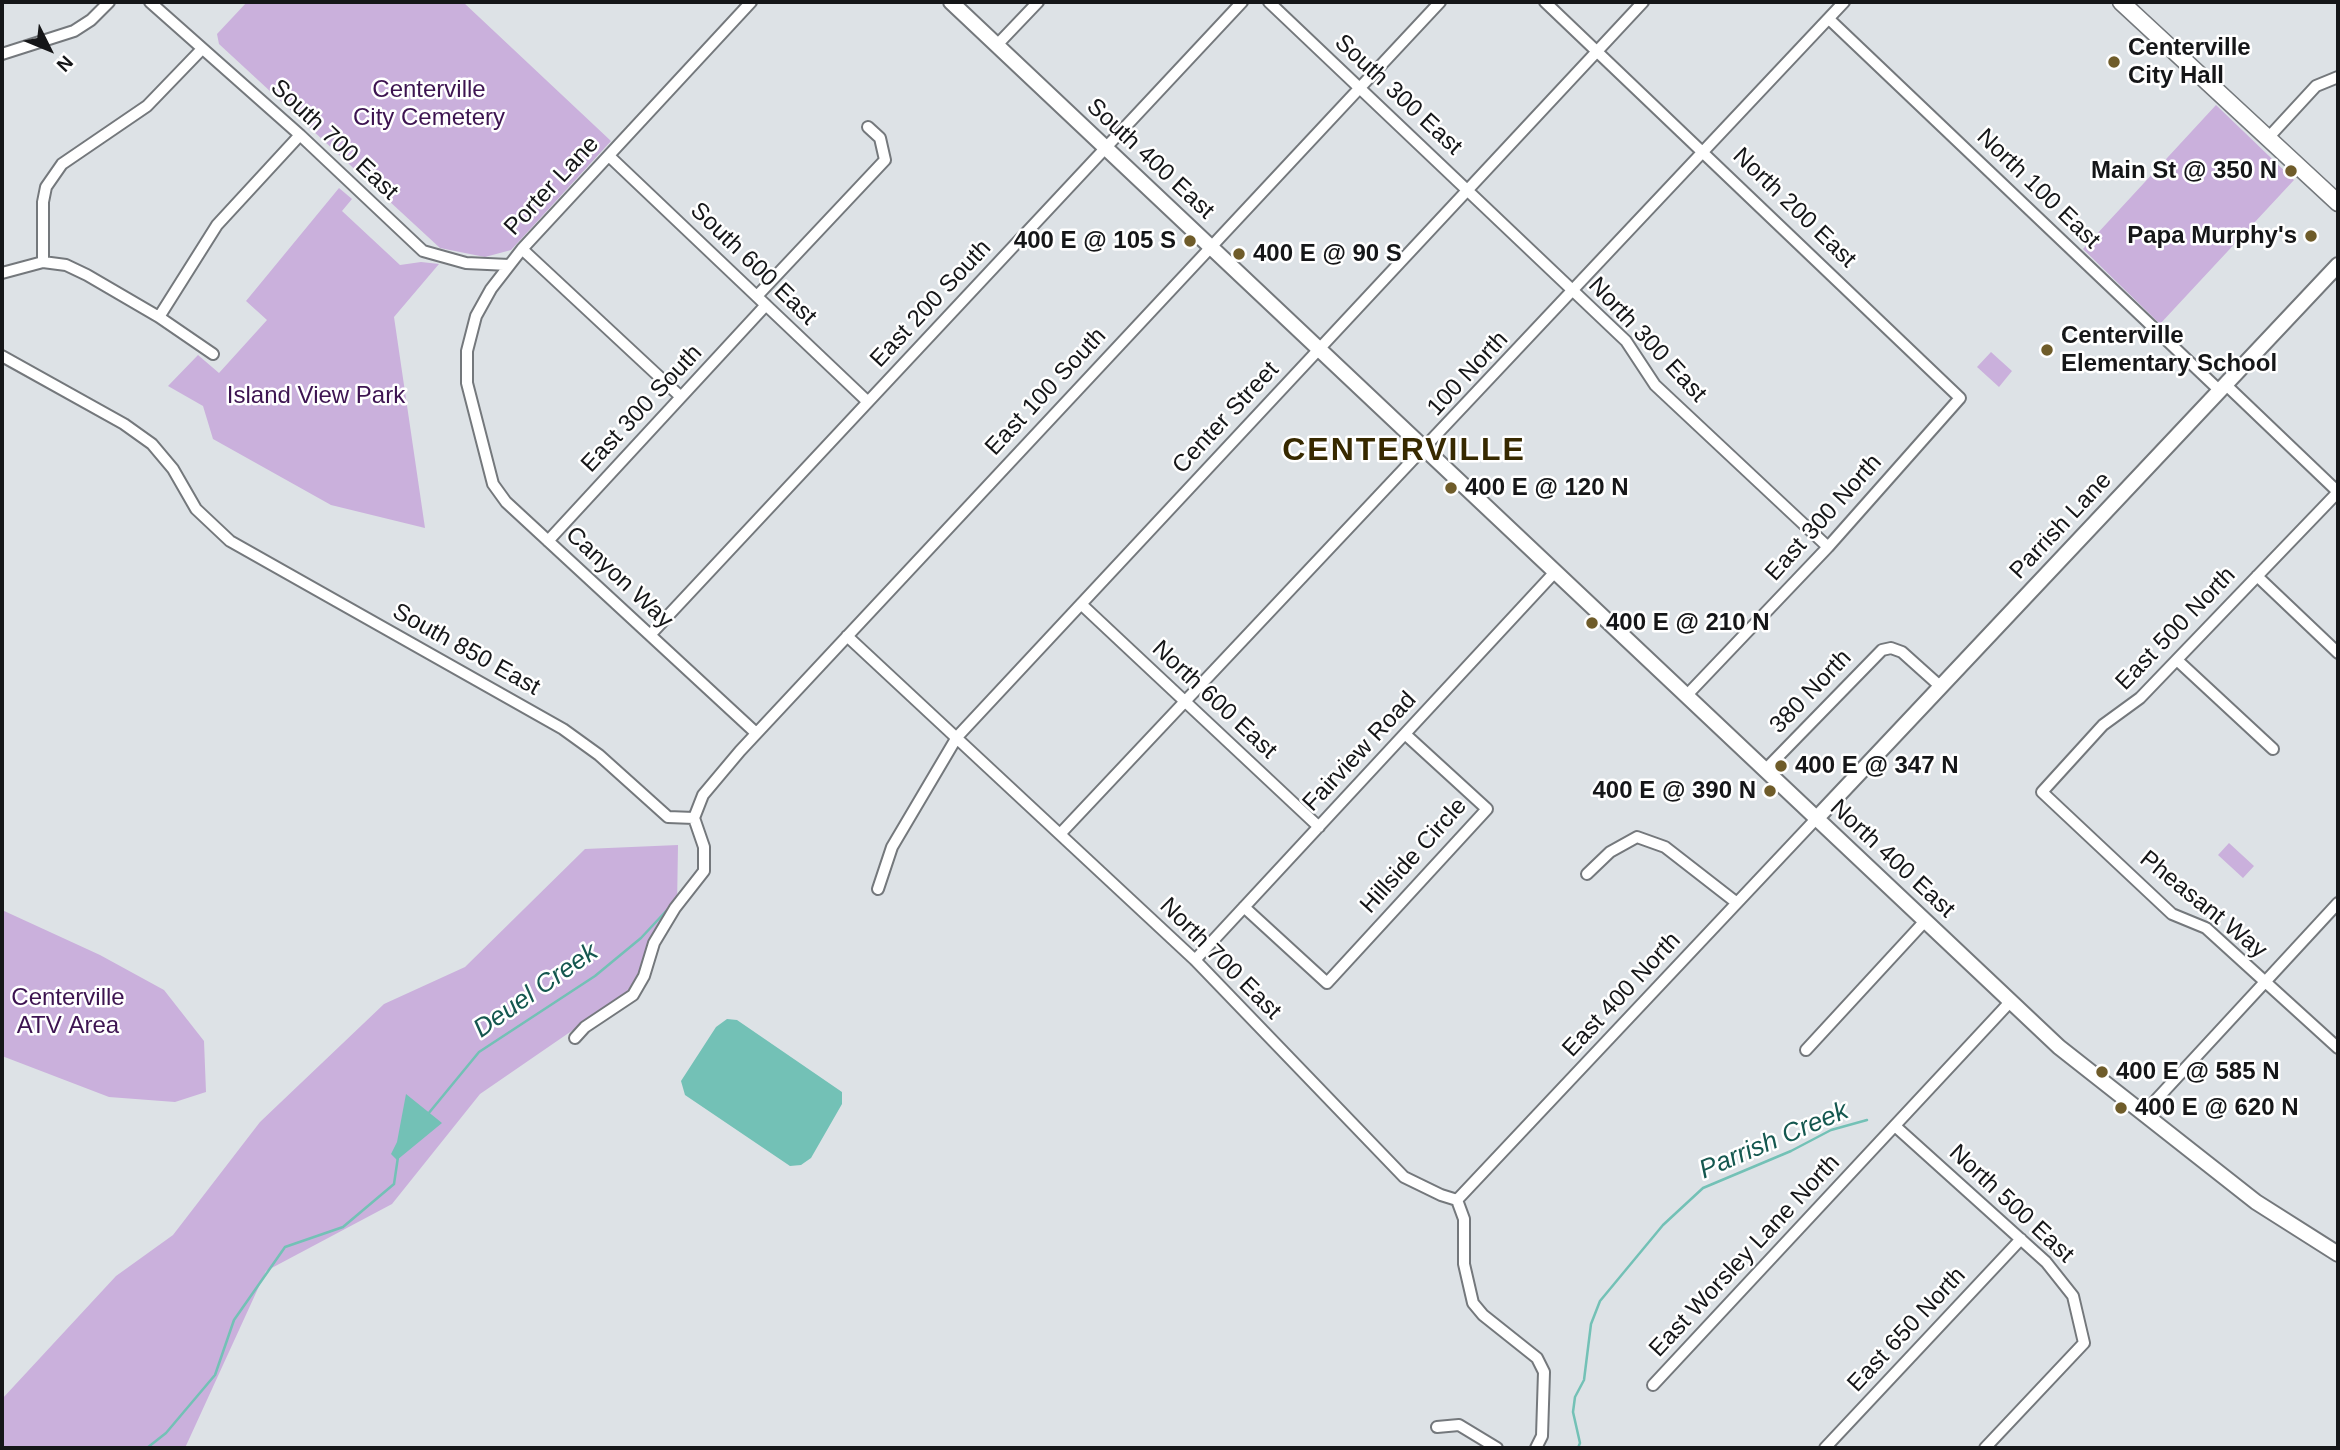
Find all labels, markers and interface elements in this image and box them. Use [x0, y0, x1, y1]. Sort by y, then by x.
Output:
north arrow [14, 14, 84, 84]
street label: South 300 East [1328, 29, 1468, 161]
place label: Centerville City Hall [2128, 34, 2251, 90]
text: N [52, 51, 77, 76]
marker: Centerville City Hall [2106, 54, 2122, 70]
street label: South 700 East [264, 74, 404, 206]
park label: Centerville City Cemetery [353, 76, 505, 132]
street label: South 400 East [1080, 93, 1220, 225]
street label: North 100 East [1970, 123, 2106, 255]
street label: Porter Lane [499, 130, 605, 242]
street label: North 200 East [1726, 142, 1862, 274]
place label: Main St @ 350 N [2091, 157, 2277, 185]
marker: Main St @ 350 N [2283, 163, 2299, 179]
street label: South 600 East [684, 197, 822, 331]
place label: Papa Murphy's [2127, 222, 2297, 250]
place label: 400 E @ 105 S [1014, 227, 1176, 255]
marker: Papa Murphy's [2303, 228, 2319, 244]
marker: 400 E @ 105 S [1182, 233, 1198, 249]
street label: East 200 South [865, 234, 997, 374]
place label: 400 E @ 90 S [1253, 240, 1402, 268]
marker: 400 E @ 90 S [1231, 246, 1247, 262]
street label: North 300 East [1582, 272, 1712, 408]
street label: East 100 South [980, 322, 1112, 462]
place label: Centerville Elementary School [2061, 322, 2277, 378]
street label: 100 North [1422, 326, 1514, 422]
street label: East 300 South [576, 339, 708, 479]
marker: Centerville Elementary School [2039, 342, 2055, 358]
street label: Center Street [1167, 356, 1285, 480]
park label: Island View Park [227, 382, 405, 410]
district label: CENTERVILLE [1284, 432, 1524, 470]
street label: East 300 North [1760, 449, 1888, 587]
street label: Parrish Lane [2004, 466, 2118, 586]
place label: 400 E @ 120 N [1465, 474, 1628, 502]
marker: 400 E @ 120 N [1443, 480, 1459, 496]
street label: Canyon Way [559, 521, 679, 635]
street label: East 500 North [2110, 561, 2242, 697]
street label: South 850 East [387, 598, 545, 702]
place label: 400 E @ 210 N [1606, 609, 1770, 637]
marker: 400 E @ 210 N [1584, 615, 1600, 631]
street label: North 600 East [1146, 635, 1282, 765]
street label: 380 North [1764, 644, 1858, 740]
street label: Fairview Road [1297, 686, 1423, 818]
place label: 400 E @ 347 N [1795, 752, 1958, 780]
marker: 400 E @ 347 N [1773, 758, 1789, 774]
place label: 400 E @ 390 N [1592, 777, 1756, 805]
marker: 400 E @ 390 N [1762, 783, 1778, 799]
street label: Hillside Circle [1355, 792, 1473, 920]
street label: North 400 East [1824, 794, 1960, 924]
street label: Pheasant Way [2134, 845, 2272, 965]
street label: North 700 East [1153, 892, 1287, 1026]
street label: East 400 North [1557, 927, 1687, 1063]
water label: Deuel Creek [468, 937, 604, 1045]
park label: Centerville ATV Area [11, 984, 125, 1040]
place label: 400 E @ 585 N [2116, 1058, 2280, 1086]
marker: 400 E @ 585 N [2094, 1064, 2110, 1080]
place label: 400 E @ 620 N [2135, 1094, 2298, 1122]
water label: Parrish Creek [1695, 1096, 1853, 1186]
marker: 400 E @ 620 N [2113, 1100, 2129, 1116]
street label: North 500 East [1943, 1139, 2079, 1269]
street label: East Worsley Lane North [1644, 1149, 1846, 1363]
street label: East 650 North [1842, 1262, 1972, 1398]

